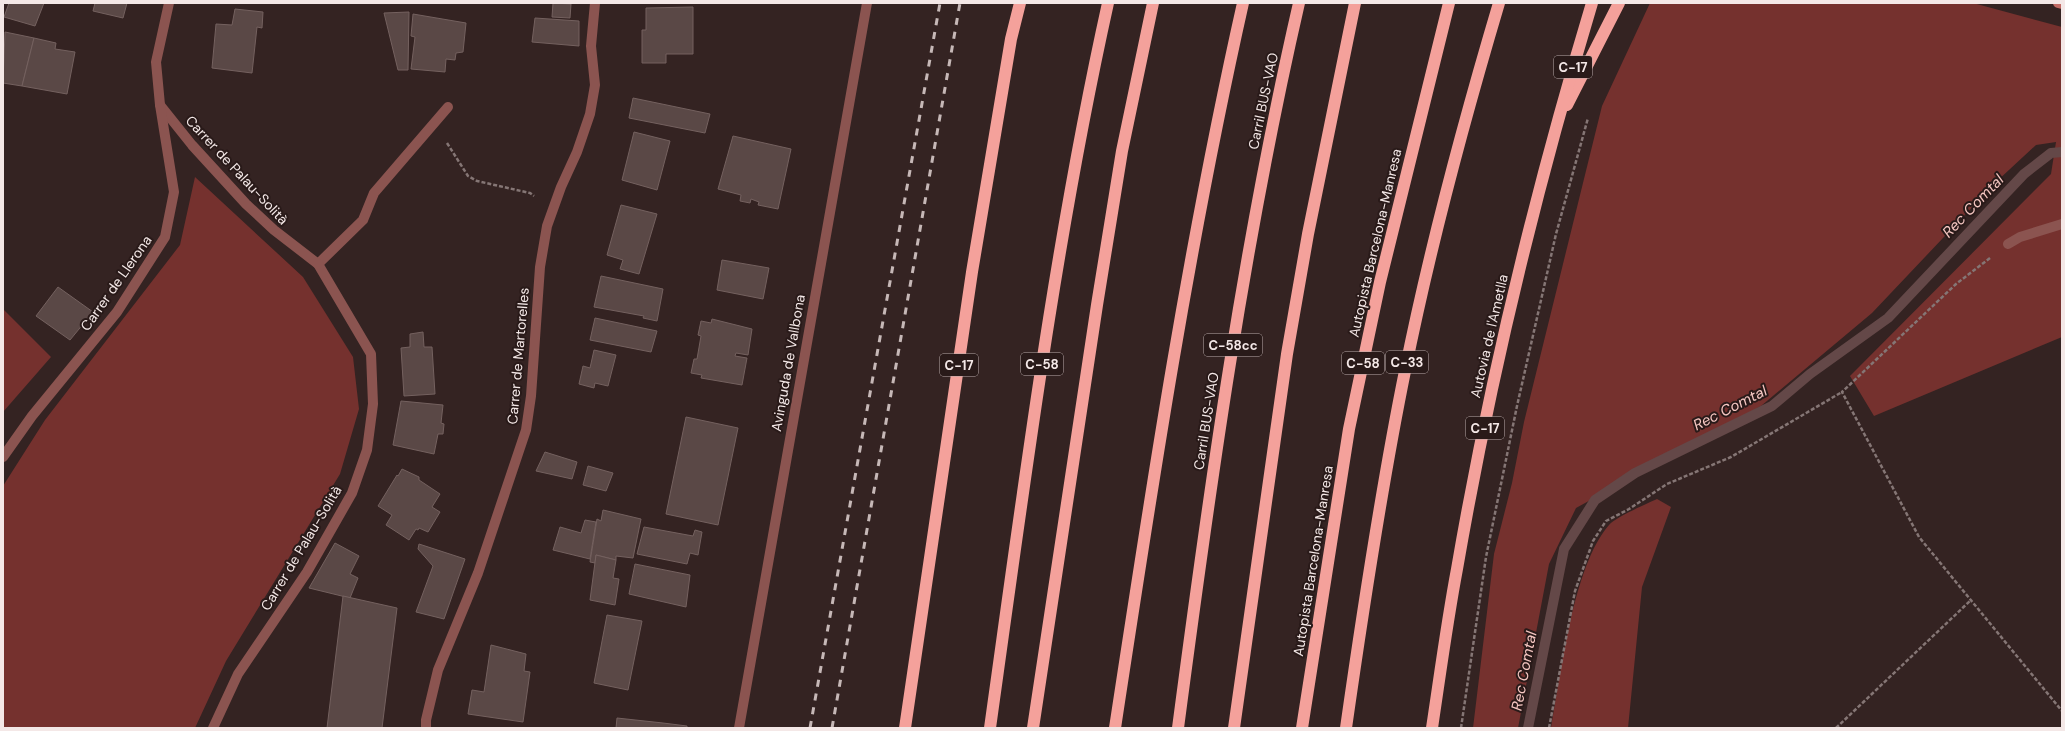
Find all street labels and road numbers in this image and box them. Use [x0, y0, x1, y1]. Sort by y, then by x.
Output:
street label: Carril BUS-VAO [1244, 51, 1282, 151]
road number: C-17 [1554, 56, 1592, 78]
street label: Carrer de Palau-Solità [182, 112, 292, 228]
street label: Autopista Barcelona-Manresa [1345, 147, 1405, 339]
street label: Carrer de Llerona [76, 232, 156, 334]
street label: Autovia de l'Ametlla [1466, 272, 1512, 400]
street label: Carrer de Martorelles [503, 287, 533, 425]
street label: Avinguda de Vallbona [767, 293, 809, 433]
road number: C-58cc [1204, 334, 1262, 356]
road number: C-33 [1386, 351, 1428, 373]
road number: C-58 [1342, 352, 1384, 374]
road number: C-58 [1021, 353, 1063, 375]
road number: C-17 [940, 354, 978, 376]
street label: Carril BUS-VAO [1189, 371, 1223, 471]
road number: C-17 [1466, 417, 1504, 439]
street label: Autopista Barcelona-Manresa [1289, 464, 1337, 658]
street label: Carrer de Palau-Solità [257, 482, 345, 614]

